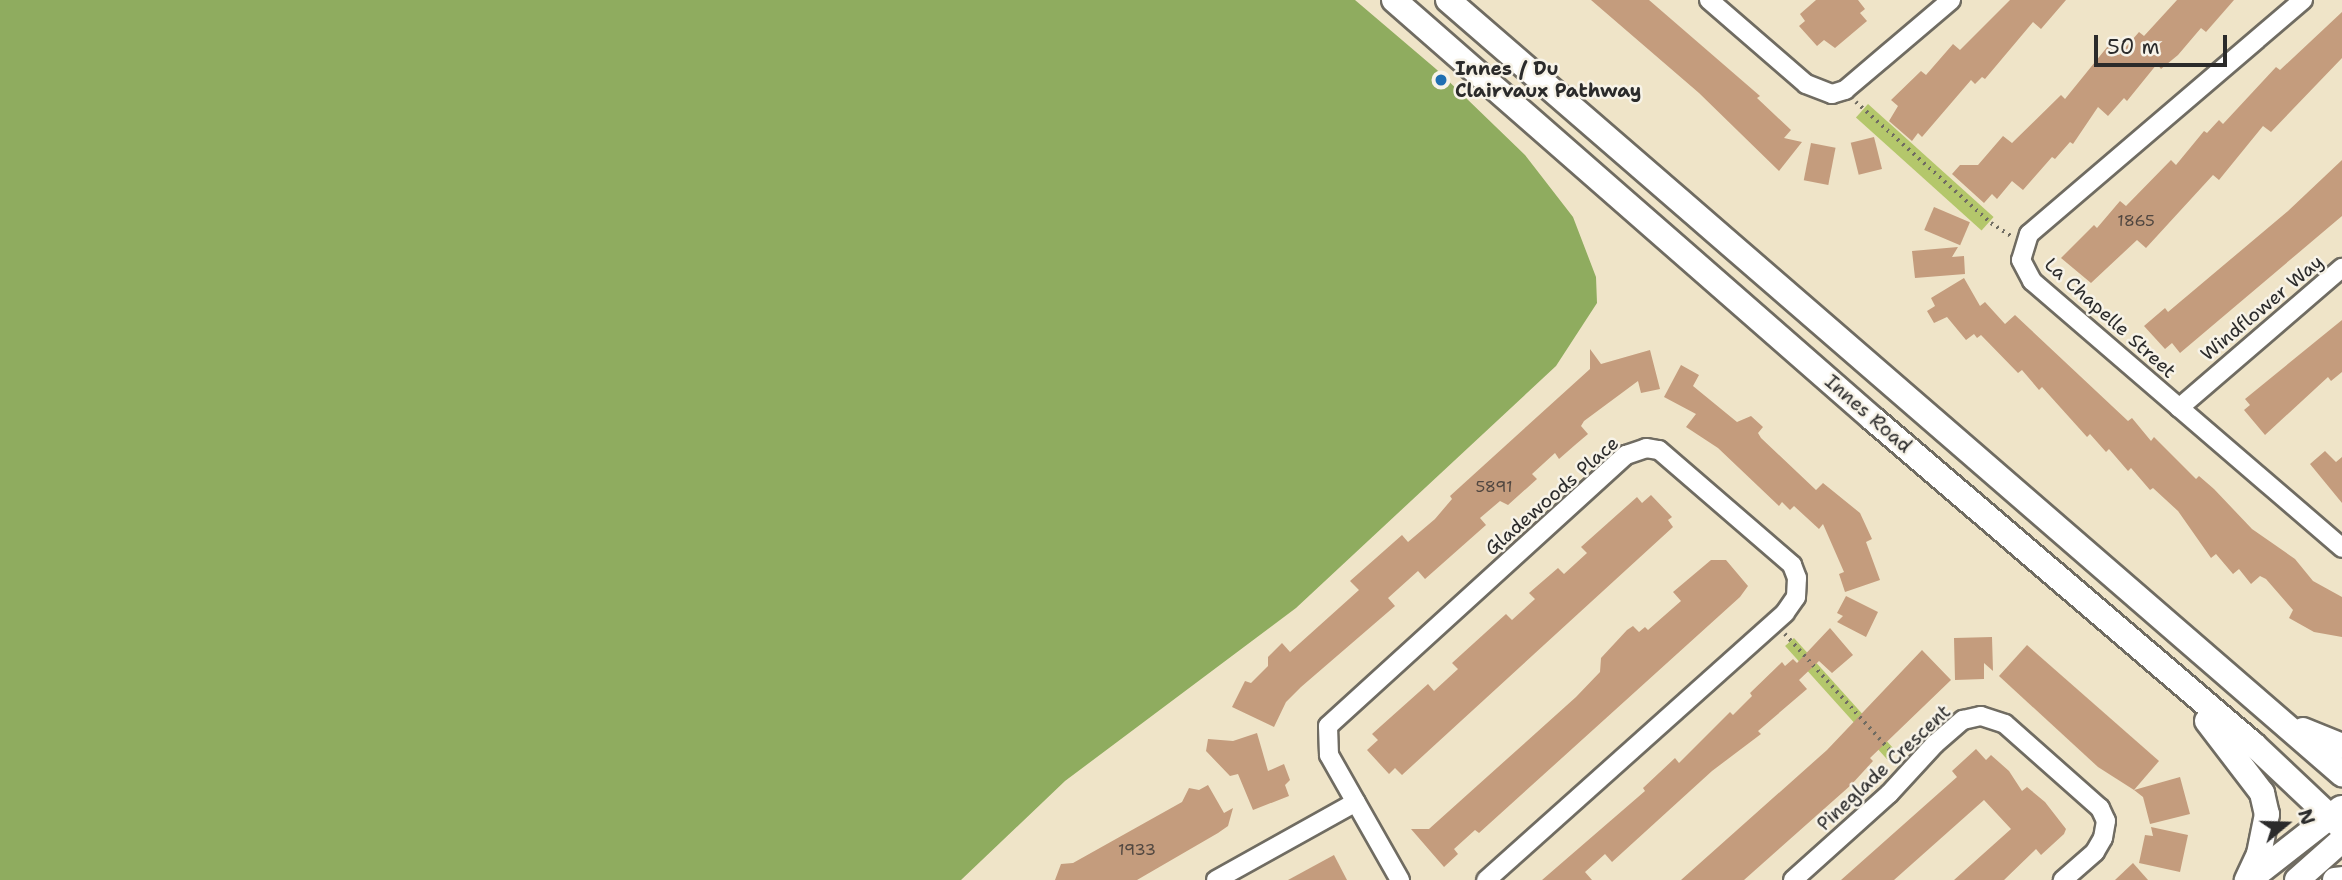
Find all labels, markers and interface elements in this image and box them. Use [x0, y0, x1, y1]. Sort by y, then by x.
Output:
scale bar [2097, 21, 2230, 65]
text: 50 m [2107, 33, 2160, 61]
place label: Innes / Du Clairvaux Pathway [1455, 58, 1641, 102]
marker: Innes / Du Clairvaux Pathway [1433, 72, 1449, 88]
house number: 1865 [2117, 211, 2155, 231]
street label: Windflower Way [2196, 250, 2328, 366]
street label: La Chapelle Street [2040, 253, 2180, 383]
street label: Innes Road [1820, 370, 1916, 458]
street label: Gladewoods Place [1481, 432, 1623, 560]
house number: 5891 [1475, 477, 1513, 497]
street label: Pineglade Crescent [1813, 700, 1955, 836]
north arrow [2251, 789, 2321, 859]
text: N [2292, 806, 2321, 828]
house number: 1933 [1118, 840, 1156, 860]

